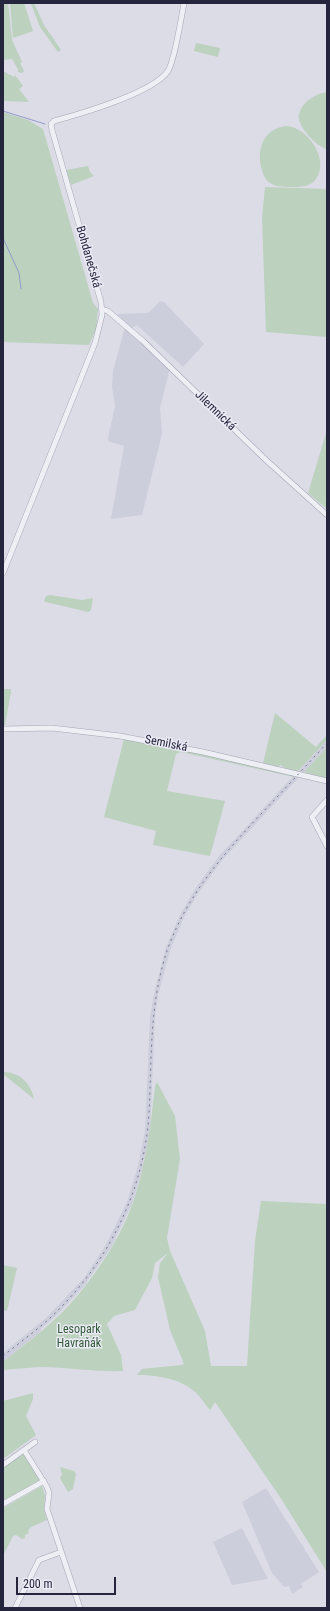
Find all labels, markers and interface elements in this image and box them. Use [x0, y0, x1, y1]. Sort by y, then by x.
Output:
street label: Bohdanečská [72, 224, 104, 290]
street label: Jilemnická [192, 388, 238, 434]
street label: Semilská [144, 733, 188, 755]
park label: Lesopark Havraňák [57, 1323, 101, 1351]
scale bar [18, 1569, 118, 1595]
text: 200 m [23, 1577, 53, 1591]

